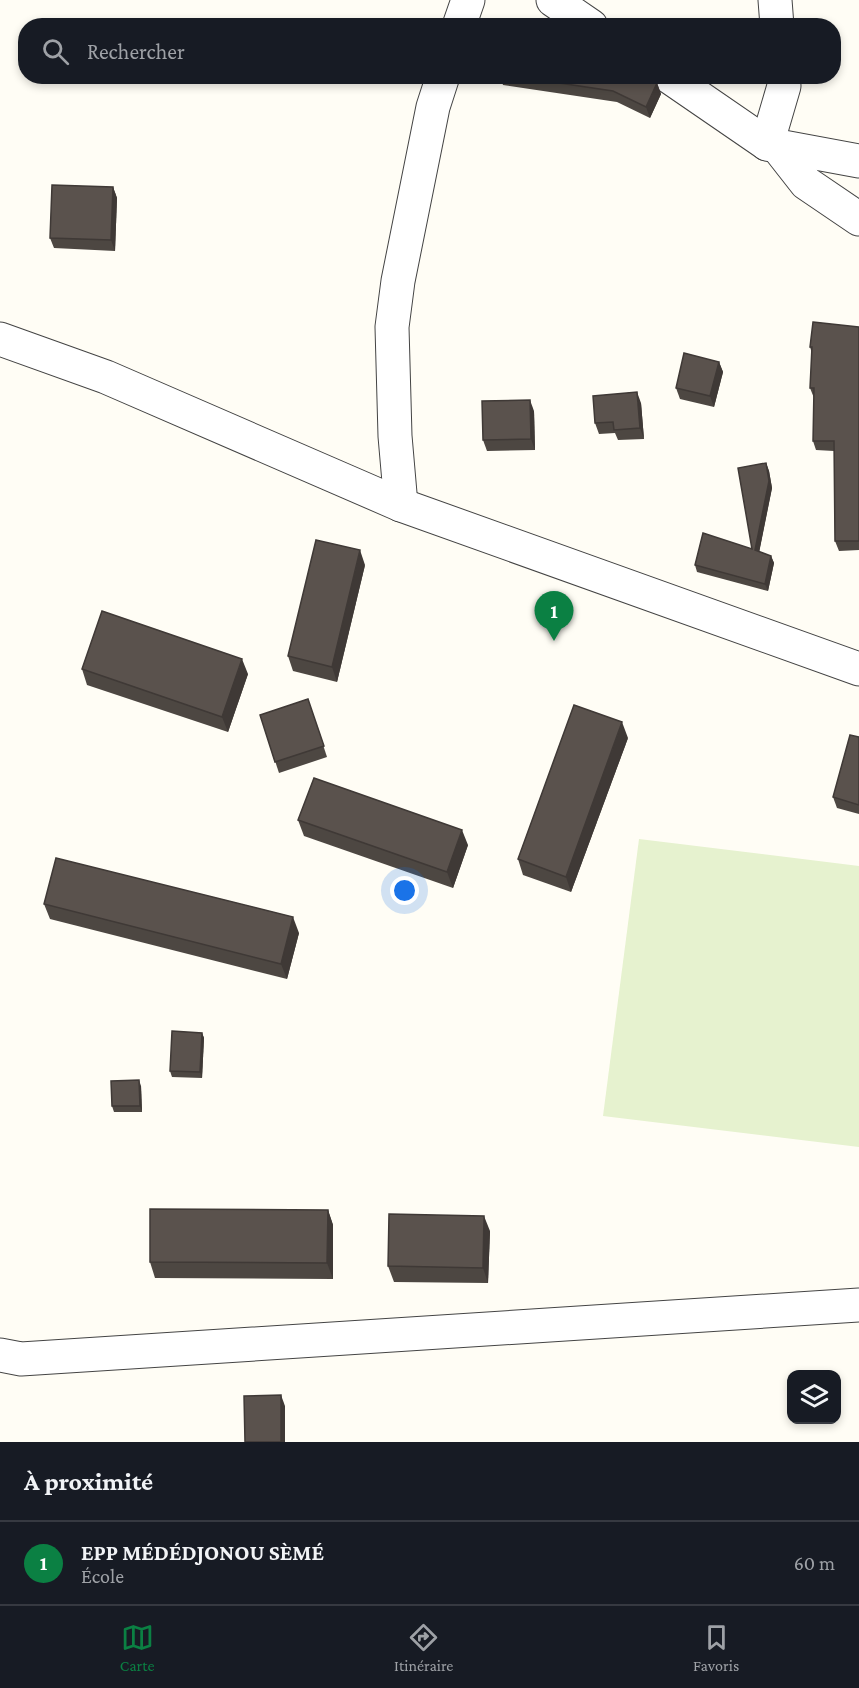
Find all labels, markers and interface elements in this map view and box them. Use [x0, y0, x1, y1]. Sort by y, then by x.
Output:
search box [18, 18, 841, 84]
icon: search [39, 35, 72, 68]
text: Rechercher [87, 39, 185, 64]
pin: 1 [534, 592, 574, 641]
your location [390, 876, 419, 905]
map controls [787, 1370, 841, 1424]
button: layers [787, 1370, 841, 1424]
text: À proximité [24, 1467, 153, 1496]
text: EPP MÉDÉDJONOU SÈMÉ [81, 1540, 324, 1565]
text: 1 [40, 1552, 47, 1574]
text: 60 m [794, 1552, 835, 1574]
text: École [81, 1565, 124, 1587]
tab: Carte [120, 1621, 154, 1674]
tab: Itinéraire [394, 1621, 453, 1674]
tab: Favoris [693, 1621, 739, 1674]

